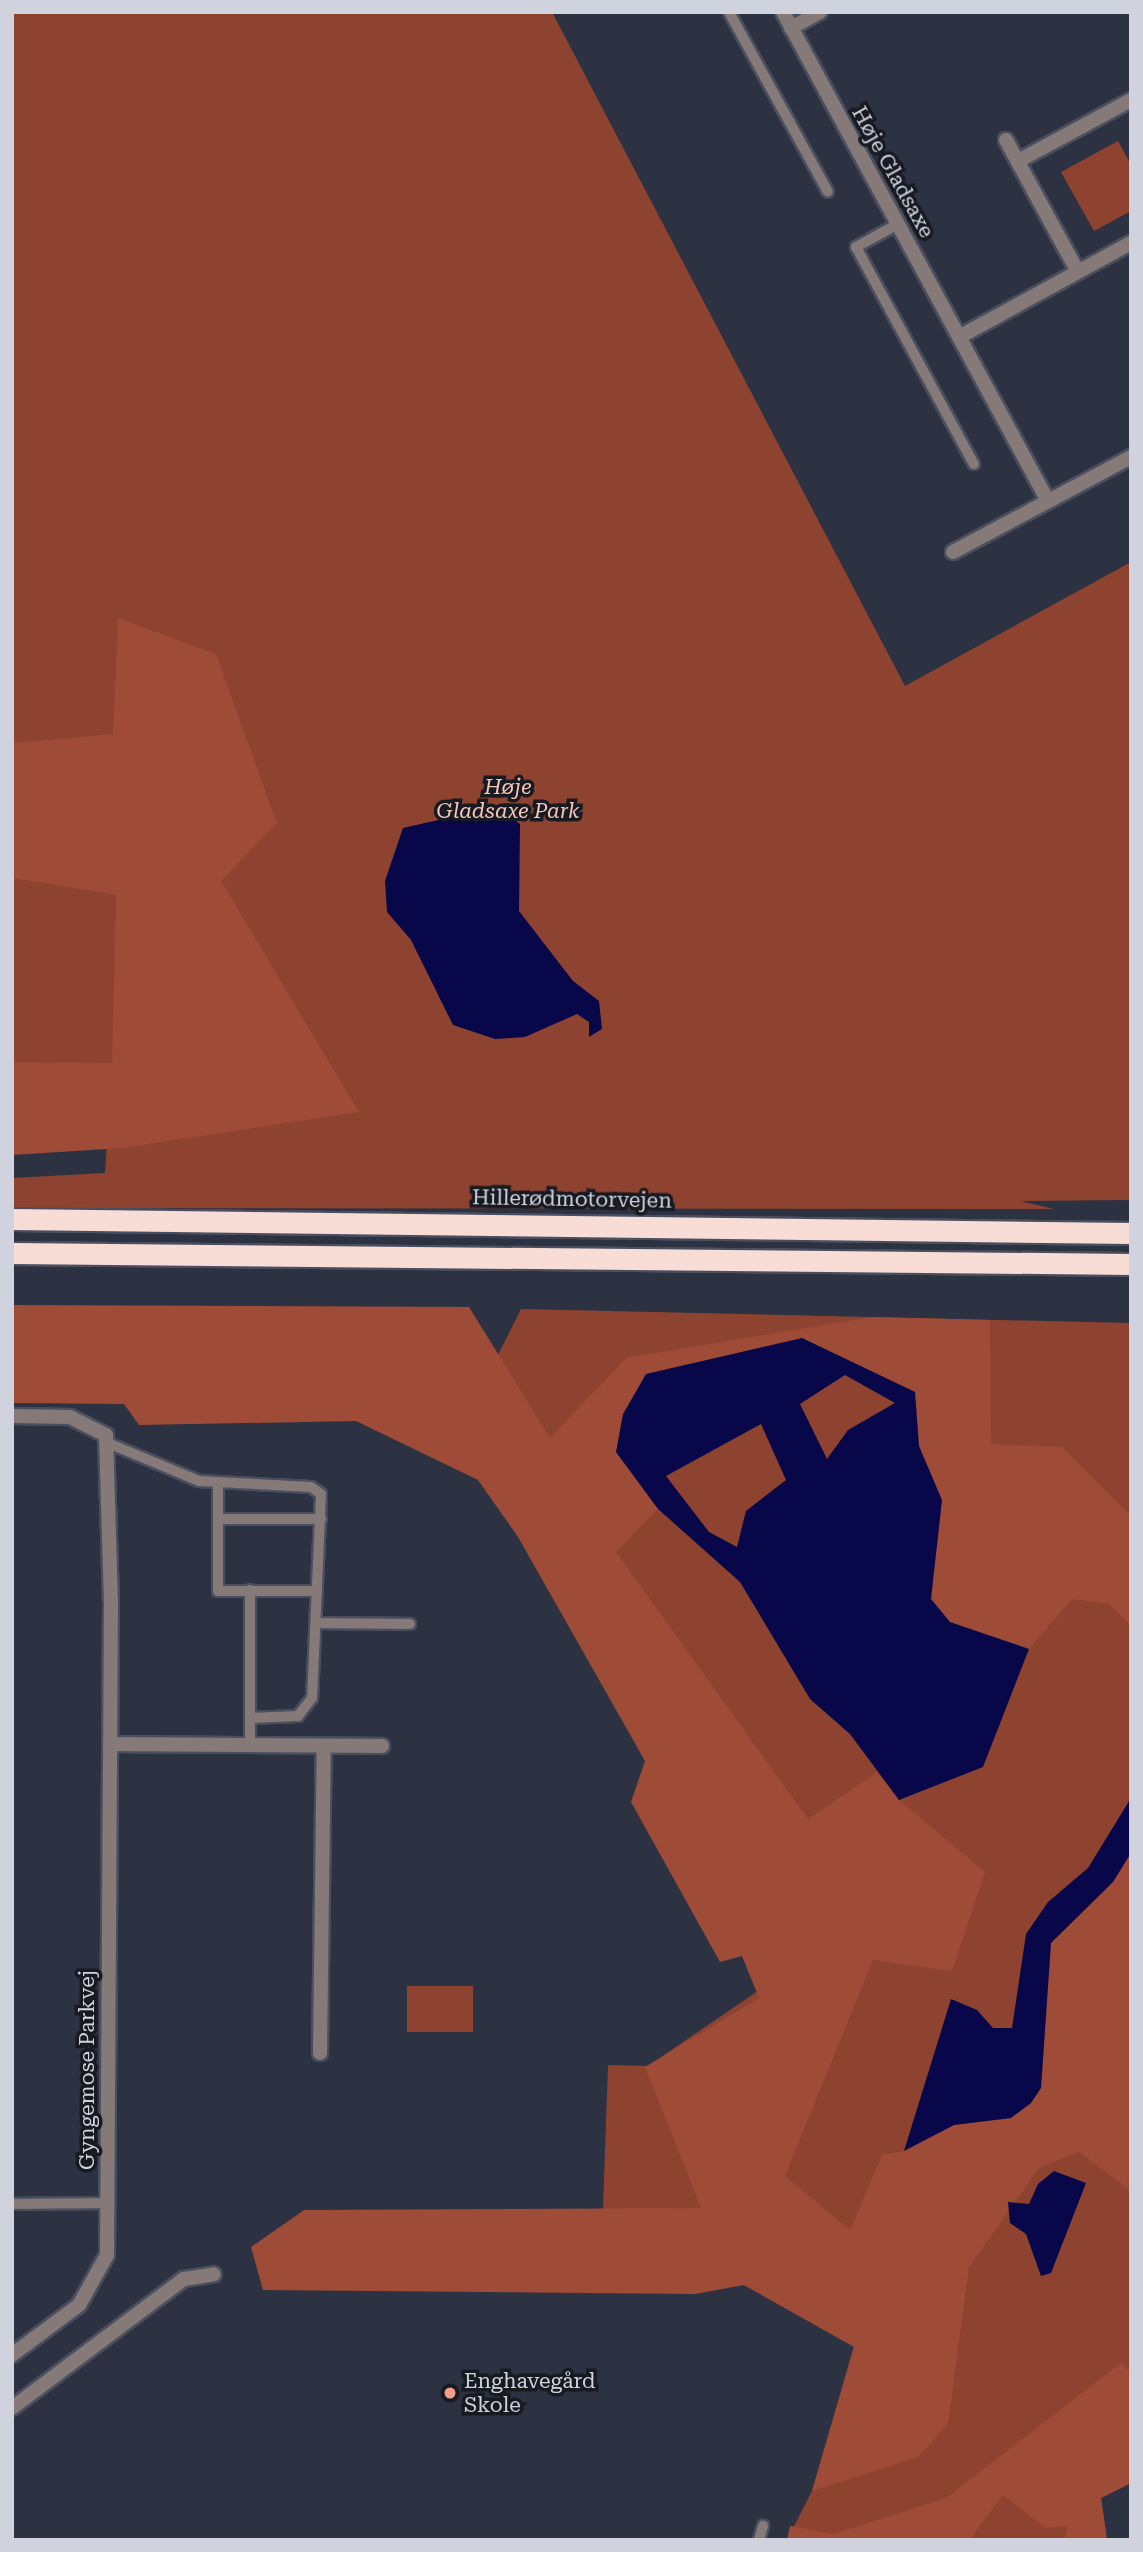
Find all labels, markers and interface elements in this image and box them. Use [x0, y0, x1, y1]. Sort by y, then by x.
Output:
street label: Høje Gladsaxe [847, 102, 939, 242]
park label: Høje Gladsaxe Park [437, 774, 579, 824]
street label: Hillerødmotorvejen [472, 1185, 672, 1213]
street label: Gyngemose Parkvej [74, 1970, 100, 2170]
place label: Enghavegård Skole [464, 2368, 595, 2418]
marker: Enghavegård Skole [442, 2385, 458, 2401]

